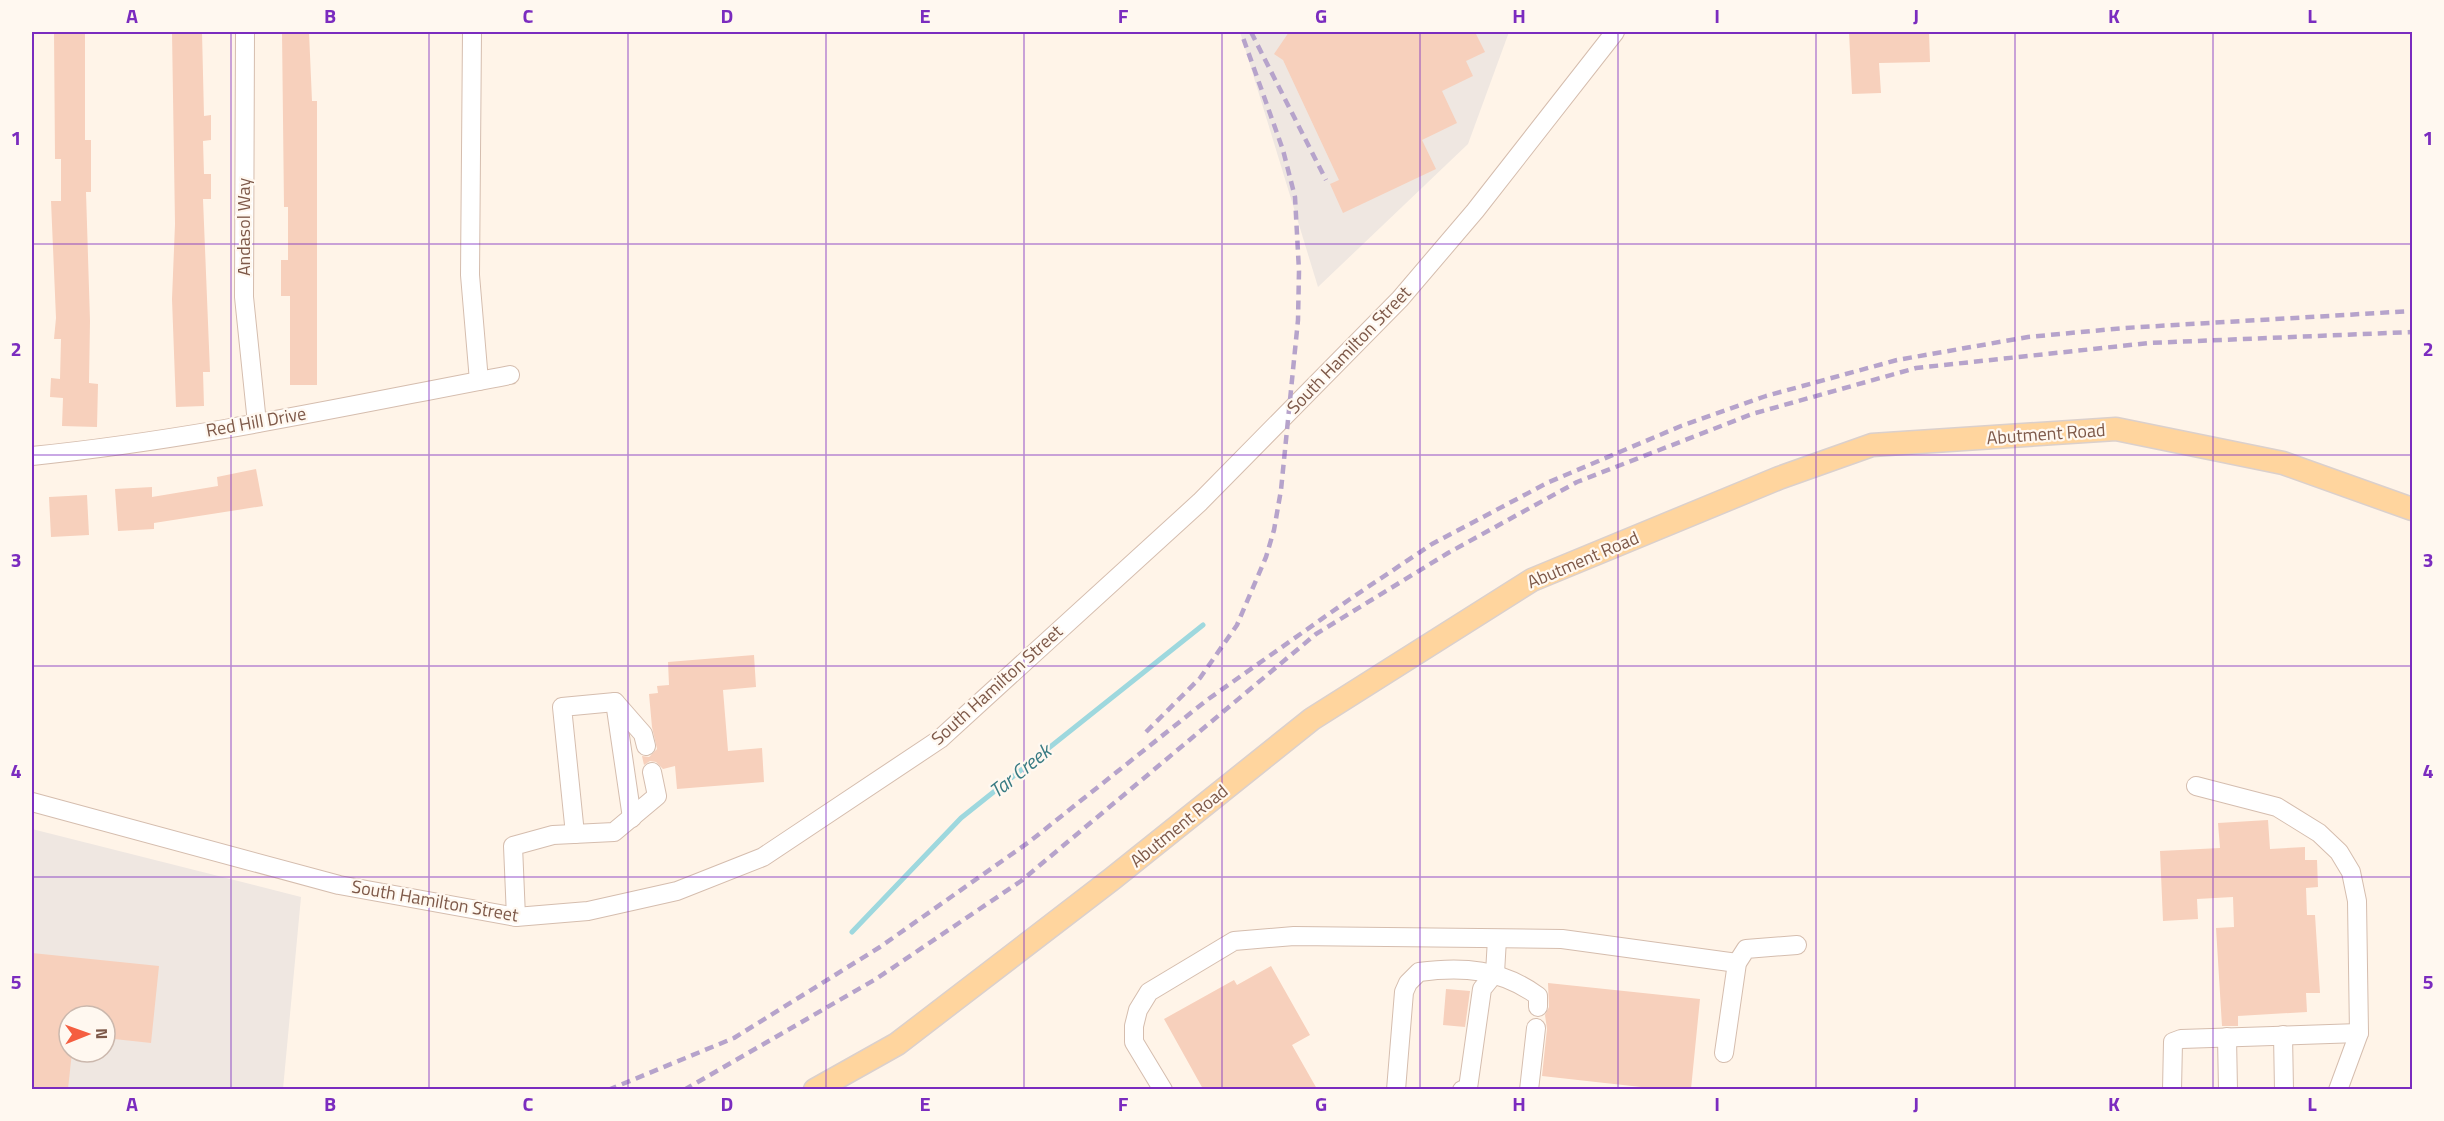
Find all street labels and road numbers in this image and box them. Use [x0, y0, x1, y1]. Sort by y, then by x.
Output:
street label: Andasol Way [230, 178, 257, 276]
street label: South Hamilton Street [1280, 279, 1417, 420]
street label: Red Hill Drive [204, 399, 308, 444]
street label: Abutment Road [1986, 416, 2106, 451]
street label: Abutment Road [1523, 524, 1643, 595]
street label: South Hamilton Street [925, 618, 1069, 751]
street label: Abutment Road [1124, 778, 1233, 874]
street label: South Hamilton Street [350, 873, 521, 929]

